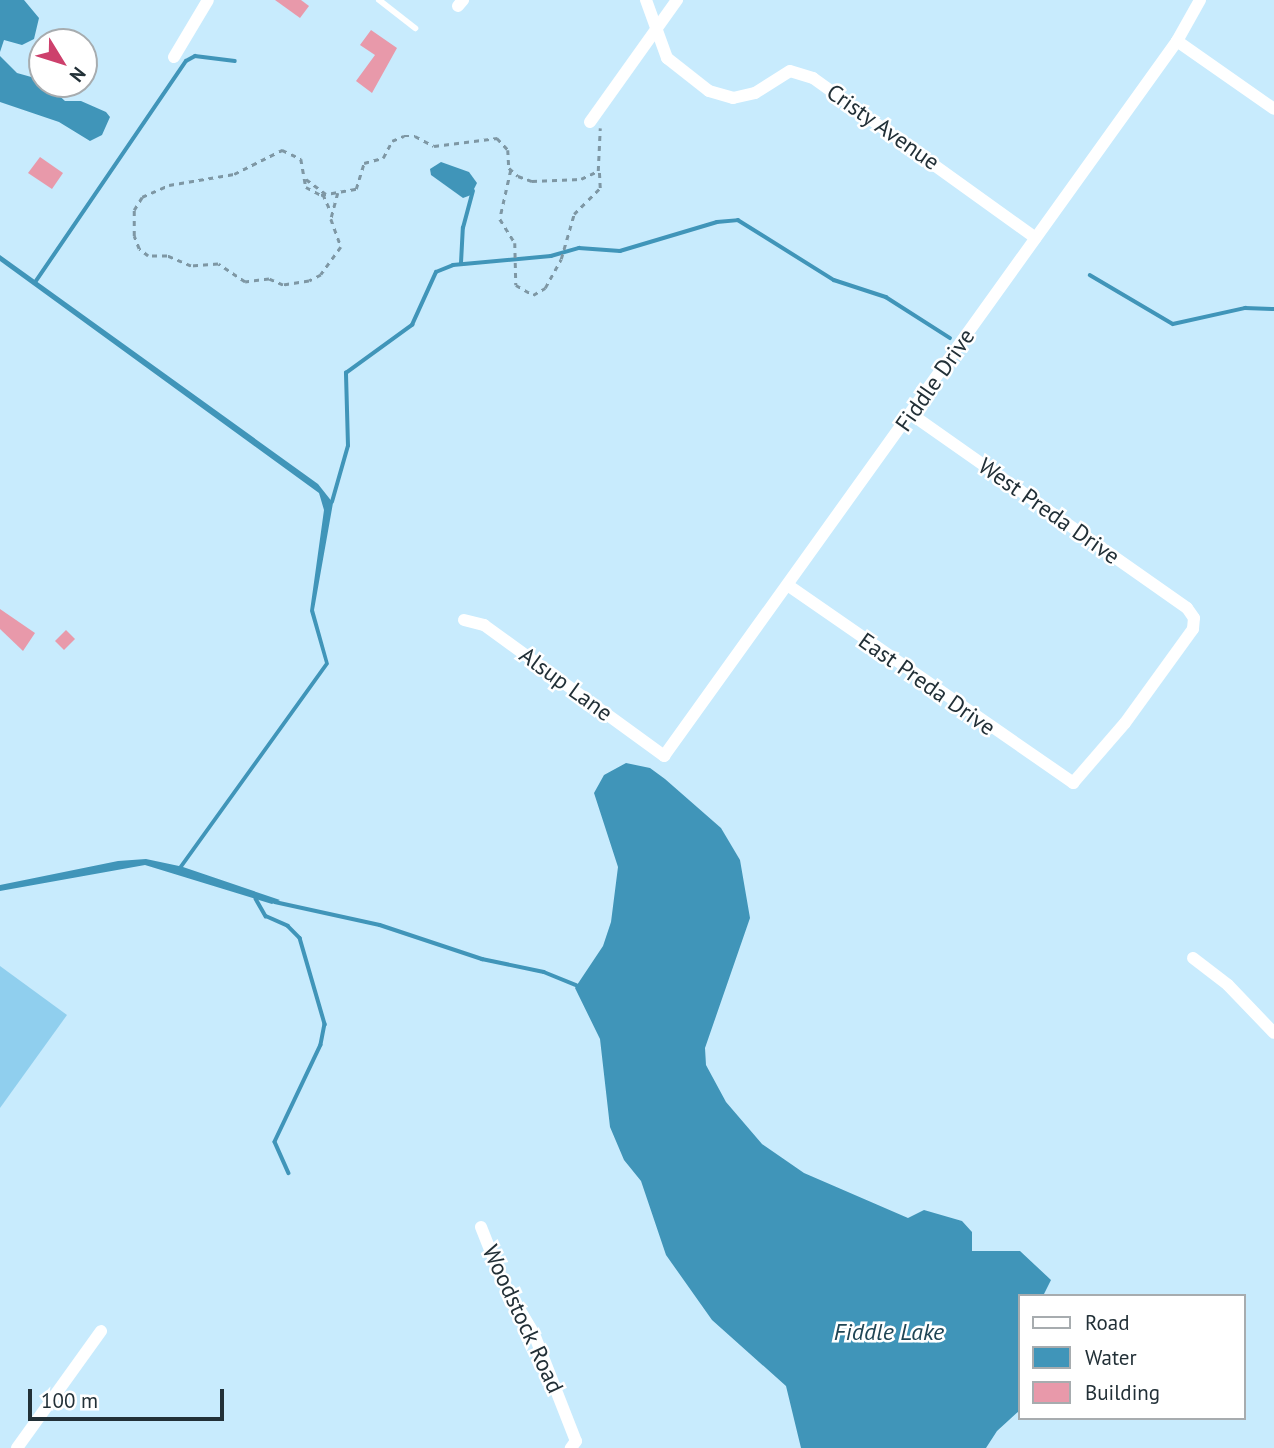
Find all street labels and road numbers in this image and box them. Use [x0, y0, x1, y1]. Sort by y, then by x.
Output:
street label: Cristy Avenue [821, 78, 945, 176]
street label: Fiddle Drive [890, 323, 980, 437]
street label: West Preda Drive [973, 452, 1125, 570]
street label: East Preda Drive [853, 627, 1001, 741]
street label: Alsup Lane [514, 641, 618, 727]
street label: Woodstock Road [476, 1240, 570, 1398]

